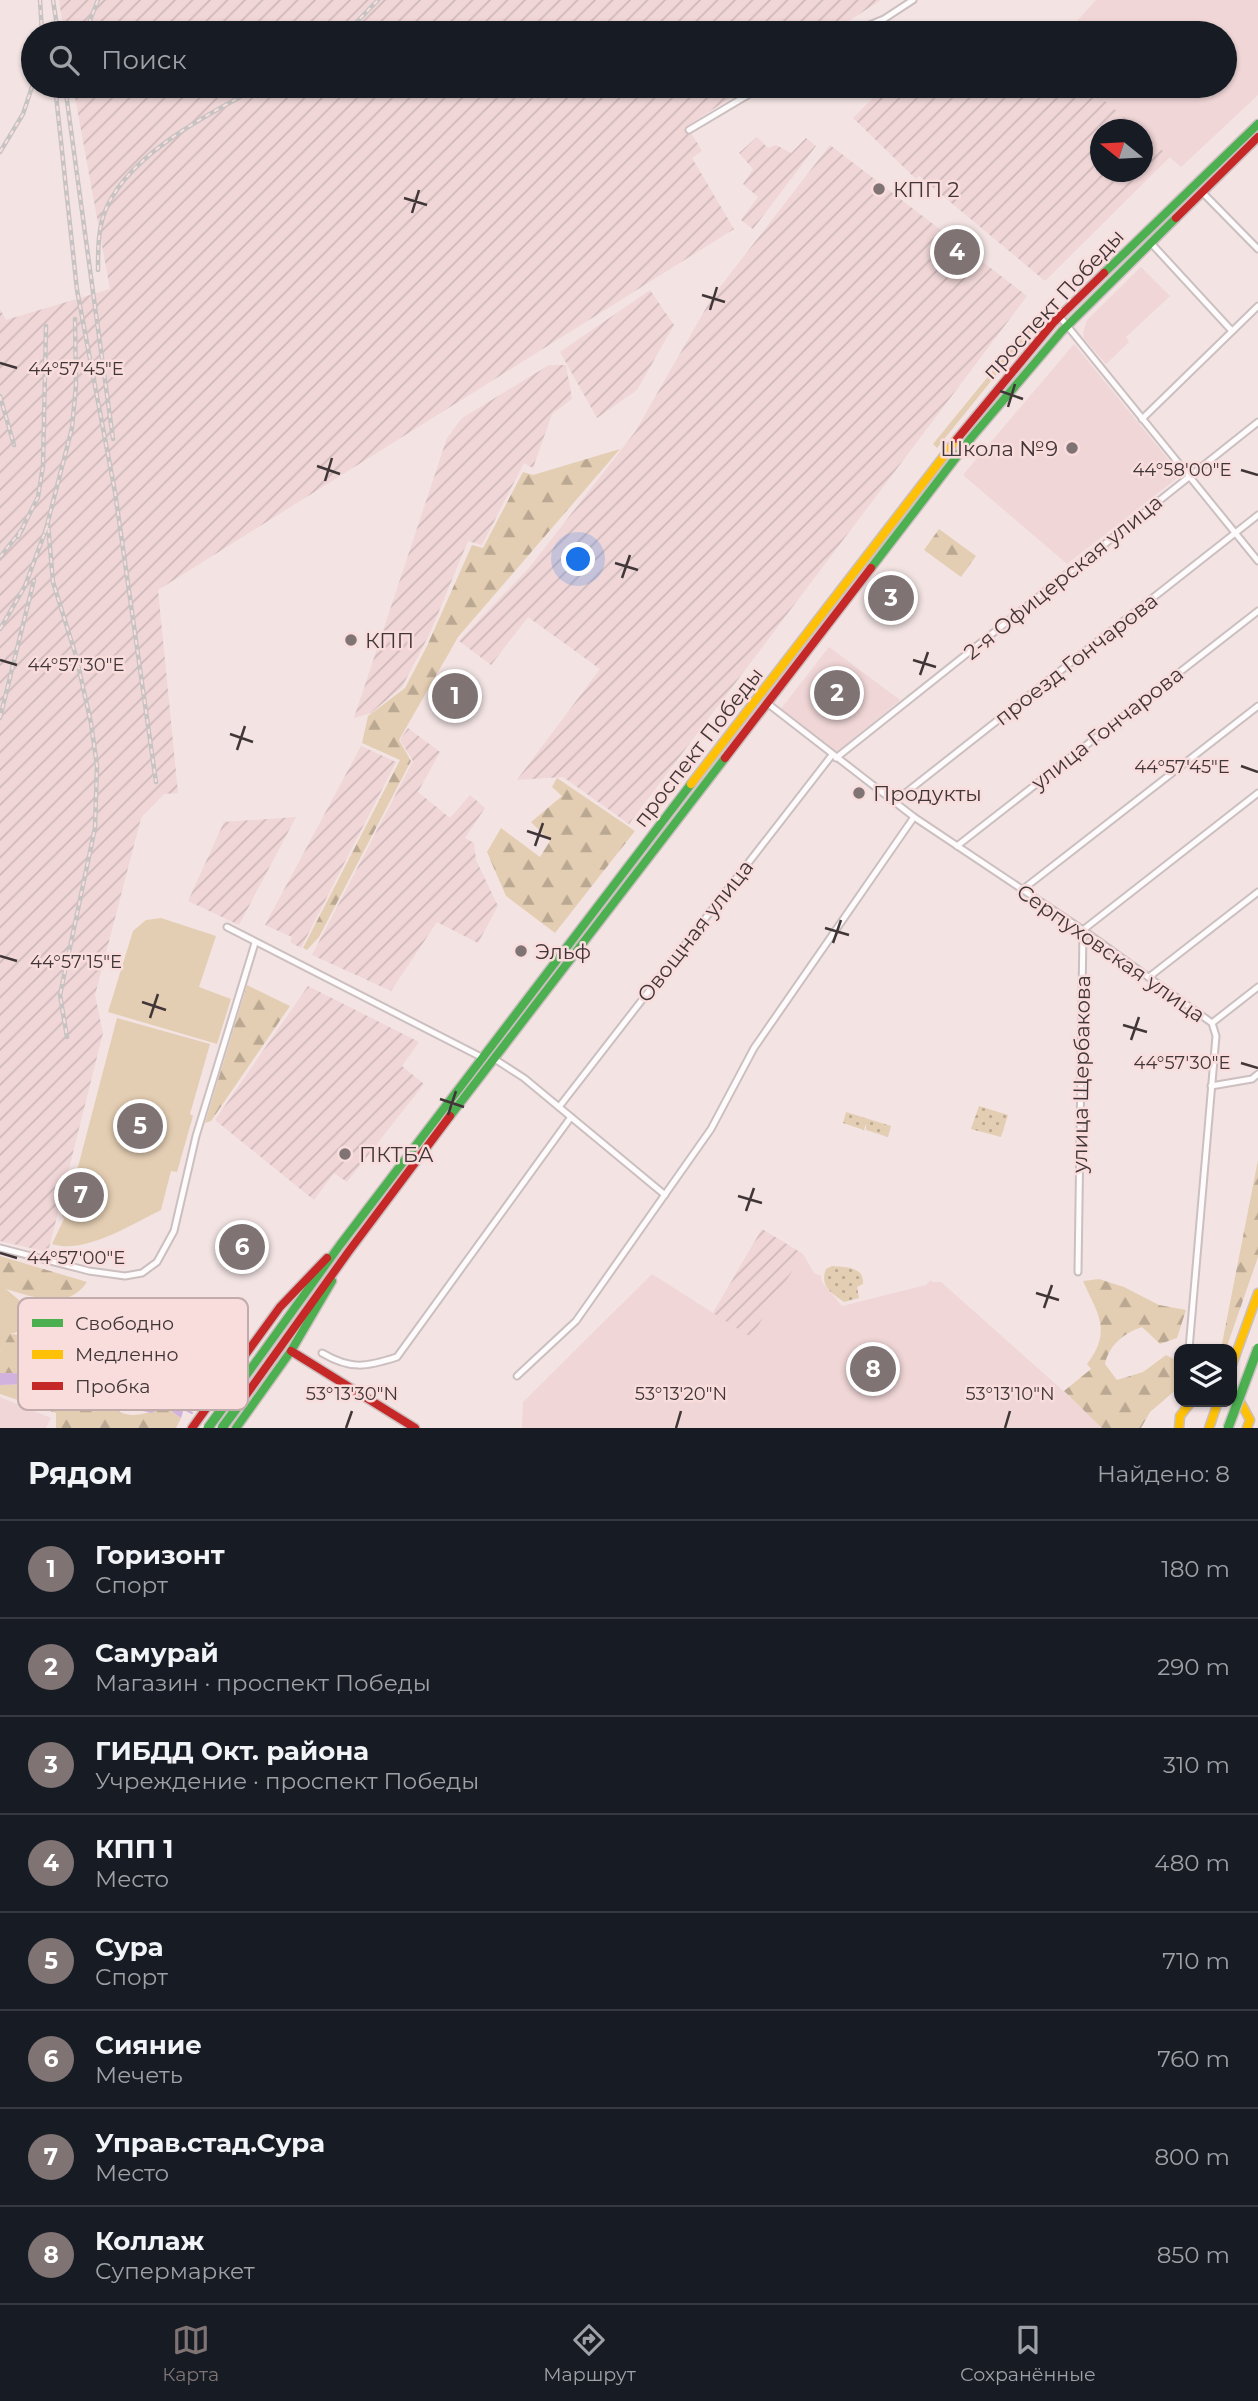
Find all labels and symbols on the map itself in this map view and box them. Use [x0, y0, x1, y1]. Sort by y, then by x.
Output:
north arrow [1090, 119, 1153, 182]
place label: КПП 2 [893, 177, 959, 202]
marker: КПП 2 [871, 181, 887, 197]
street label: проспект Победы [977, 224, 1129, 384]
pin: 4 [934, 226, 980, 278]
text: 44°57'45"E [28, 358, 124, 380]
place label: Школа №9 [940, 436, 1058, 461]
marker: Школа №9 [1064, 440, 1080, 456]
text: 44°58'00"E [1132, 459, 1232, 481]
street label: 2-я Офицерская улица [959, 489, 1167, 665]
your location [561, 542, 595, 576]
pin: 3 [868, 572, 914, 624]
street label: проезд Гончарова [990, 588, 1162, 730]
place label: КПП [365, 628, 414, 653]
marker: КПП [343, 632, 359, 648]
text: 44°57'30"E [28, 654, 124, 676]
street label: улица Гончарова [1025, 661, 1188, 796]
street label: проспект Победы [628, 662, 768, 832]
pin: 2 [814, 667, 860, 719]
pin: 1 [432, 670, 478, 722]
text: 44°57'45"E [1134, 756, 1230, 778]
place label: Продукты [873, 781, 982, 806]
marker: Продукты [851, 785, 867, 801]
street label: Овощная улица [632, 855, 758, 1007]
street label: Серпуховская улица [1012, 879, 1210, 1027]
place label: Эльф [535, 939, 591, 964]
marker: Эльф [513, 943, 529, 959]
text: 44°57'15"E [30, 951, 122, 973]
street label: улица Щербакова [1067, 975, 1095, 1174]
text: 44°57'30"E [1134, 1052, 1230, 1074]
pin: 5 [117, 1100, 163, 1152]
place label: ПКТБА [359, 1142, 434, 1167]
marker: ПКТБА [337, 1146, 353, 1162]
pin: 7 [58, 1169, 104, 1221]
pin: 6 [219, 1221, 265, 1273]
text: 44°57'00"E [27, 1247, 125, 1269]
legend [18, 1298, 248, 1410]
text: Свободно [75, 1312, 174, 1335]
text: Медленно [75, 1343, 179, 1366]
pin: 8 [850, 1343, 896, 1395]
text: Пробка [75, 1375, 150, 1398]
text: 53°13'30"N [306, 1383, 398, 1405]
text: 53°13'20"N [635, 1383, 727, 1405]
text: 53°13'10"N [965, 1383, 1055, 1405]

